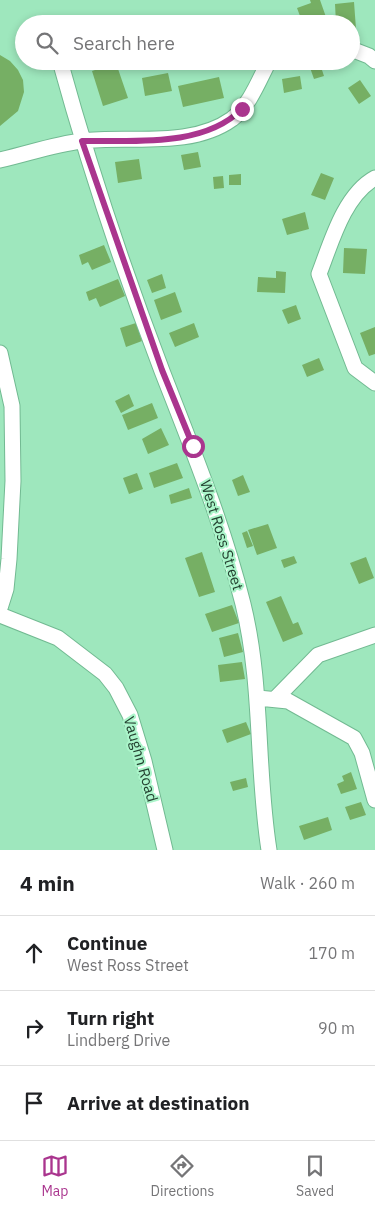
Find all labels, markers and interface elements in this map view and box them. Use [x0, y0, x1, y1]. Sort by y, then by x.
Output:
search box [15, 15, 360, 70]
icon: search [33, 29, 61, 57]
text: Search here [73, 31, 175, 55]
route end [231, 98, 254, 121]
route start [182, 435, 205, 458]
street label: West Ross Street [196, 478, 248, 592]
street label: Vaughn Road [120, 714, 162, 804]
text: 4 min [20, 869, 75, 897]
text: Walk · 260 m [260, 873, 355, 893]
text: Continue [67, 931, 147, 955]
icon: ahead [20, 939, 48, 967]
text: 170 m [308, 943, 355, 963]
text: West Ross Street [67, 955, 189, 975]
text: Turn right [67, 1006, 154, 1030]
icon: right [20, 1014, 48, 1042]
text: 90 m [318, 1018, 355, 1038]
text: Lindberg Drive [67, 1030, 170, 1050]
icon: arrive [20, 1089, 48, 1117]
text: Arrive at destination [67, 1091, 250, 1115]
tab: Map [41, 1152, 69, 1200]
tab: Directions [151, 1152, 214, 1200]
tab: Saved [296, 1152, 334, 1200]

